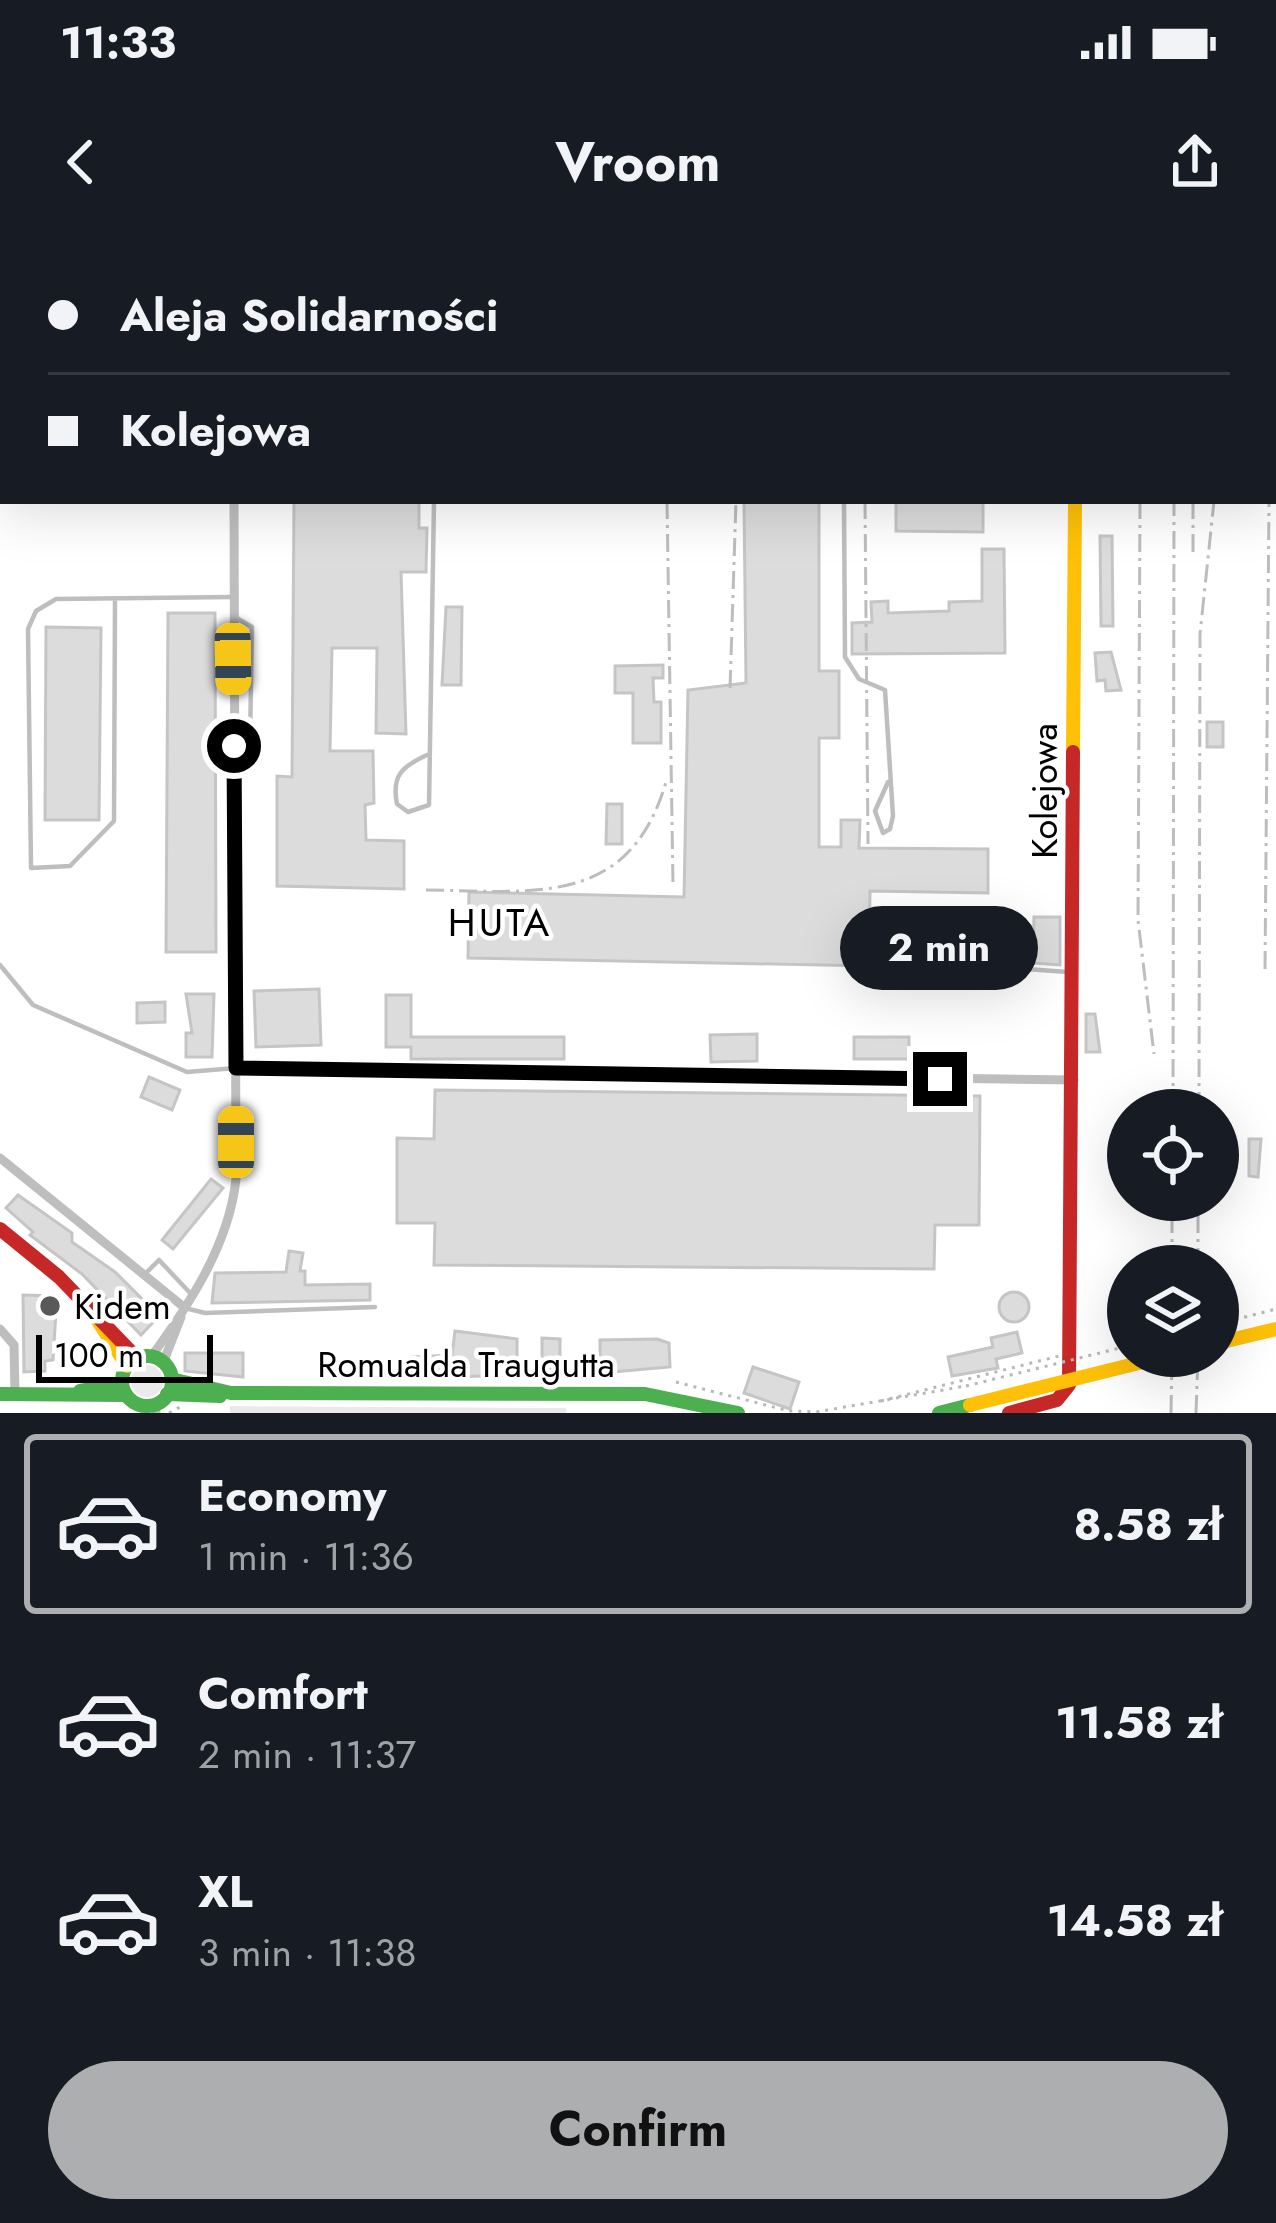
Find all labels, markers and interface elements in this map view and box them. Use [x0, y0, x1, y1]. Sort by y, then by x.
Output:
text: 11:33 [60, 10, 176, 75]
text: Vroom [555, 123, 721, 201]
icon: back [48, 129, 114, 195]
icon: share [1162, 129, 1228, 195]
text: Aleja Solidarności [120, 283, 498, 348]
text: Kolejowa [120, 398, 311, 463]
car [214, 623, 252, 695]
route start [207, 719, 261, 773]
street label: Kolejowa [1018, 723, 1070, 859]
district label: HUTA [448, 894, 552, 951]
callout: 2 min [841, 905, 1039, 989]
text: 2 min [888, 919, 990, 976]
route end [913, 1052, 967, 1106]
map controls [1107, 1089, 1239, 1377]
button: locate [1107, 1089, 1239, 1221]
car [218, 1106, 254, 1178]
button: layers [1107, 1245, 1239, 1377]
place label: Kidem [74, 1280, 171, 1332]
marker: Kidem [37, 1293, 63, 1319]
scale bar [36, 1329, 213, 1382]
text: 100 m [54, 1332, 144, 1379]
street label: Romualda Traugutta [317, 1338, 615, 1390]
text: Economy [198, 1463, 386, 1528]
icon: car [54, 1470, 162, 1578]
text: 8.58 zł [1074, 1492, 1222, 1557]
text: 1 min · 11:36 [198, 1528, 414, 1585]
text: Comfort [198, 1661, 368, 1726]
icon: car [54, 1668, 162, 1776]
text: 11.58 zł [1055, 1690, 1222, 1755]
text: 2 min · 11:37 [198, 1726, 416, 1783]
text: XL [198, 1859, 253, 1924]
icon: car [54, 1866, 162, 1974]
text: 14.58 zł [1047, 1888, 1222, 1953]
text: 3 min · 11:38 [198, 1924, 417, 1981]
button: Confirm [48, 2061, 1228, 2199]

